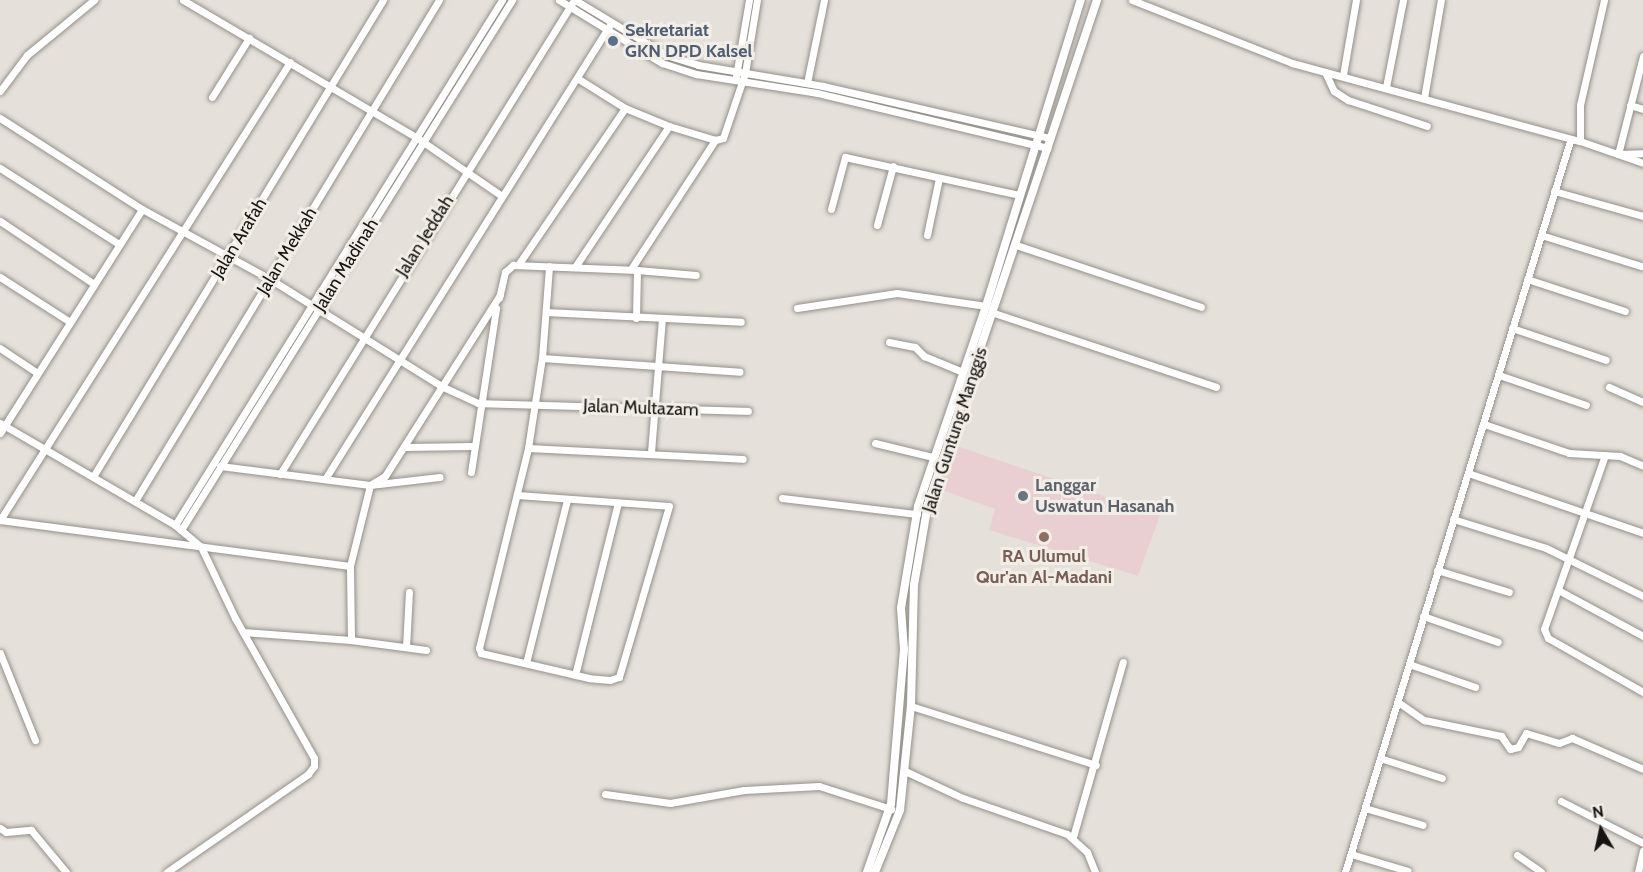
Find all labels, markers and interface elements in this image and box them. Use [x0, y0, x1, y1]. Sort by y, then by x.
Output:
place label: Sekretariat GKN DPD Kalsel [625, 20, 752, 63]
marker: Sekretariat GKN DPD Kalsel [606, 34, 620, 48]
street label: Jalan Jeddah [391, 191, 459, 281]
street label: Jalan Arafah [207, 194, 271, 282]
street label: Jalan Mekkah [252, 203, 322, 299]
street label: Jalan Madinah [309, 215, 383, 315]
street label: Jalan Guntung Manggis [918, 345, 992, 515]
street label: Jalan Multazam [583, 395, 699, 421]
place label: Langgar Uswatun Hasanah [1035, 475, 1175, 518]
marker: Langgar Uswatun Hasanah [1016, 489, 1030, 503]
marker: RA Ulumul Qur'an Al-Madani [1037, 530, 1051, 544]
place label: RA Ulumul Qur'an Al-Madani [976, 546, 1112, 588]
north arrow [1571, 800, 1631, 860]
text: N [1591, 801, 1605, 822]

